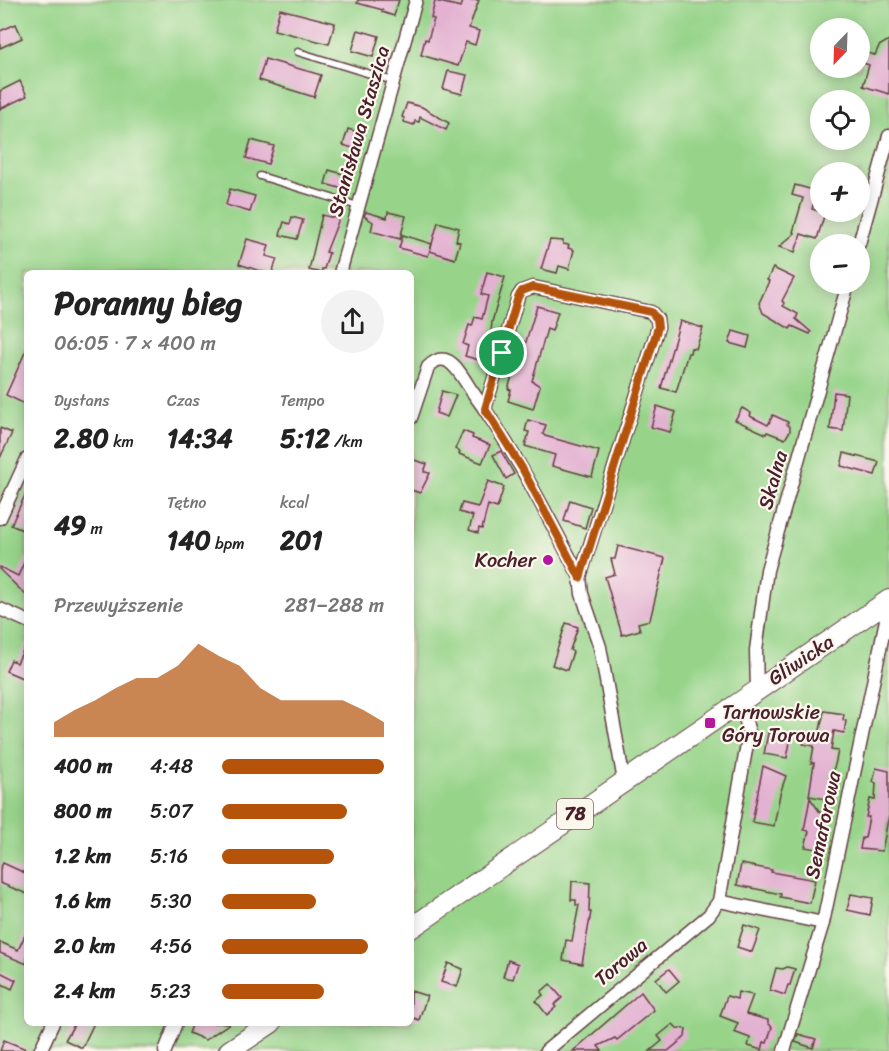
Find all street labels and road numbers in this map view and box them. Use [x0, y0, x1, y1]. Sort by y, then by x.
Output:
street label: Stanisława Staszica [318, 42, 400, 220]
street label: Skalna [748, 446, 798, 514]
street label: Gliwicka [761, 625, 841, 695]
street label: Semaforowa [795, 767, 852, 882]
road number: 78 [557, 799, 593, 829]
street label: Torowa [586, 929, 656, 995]

